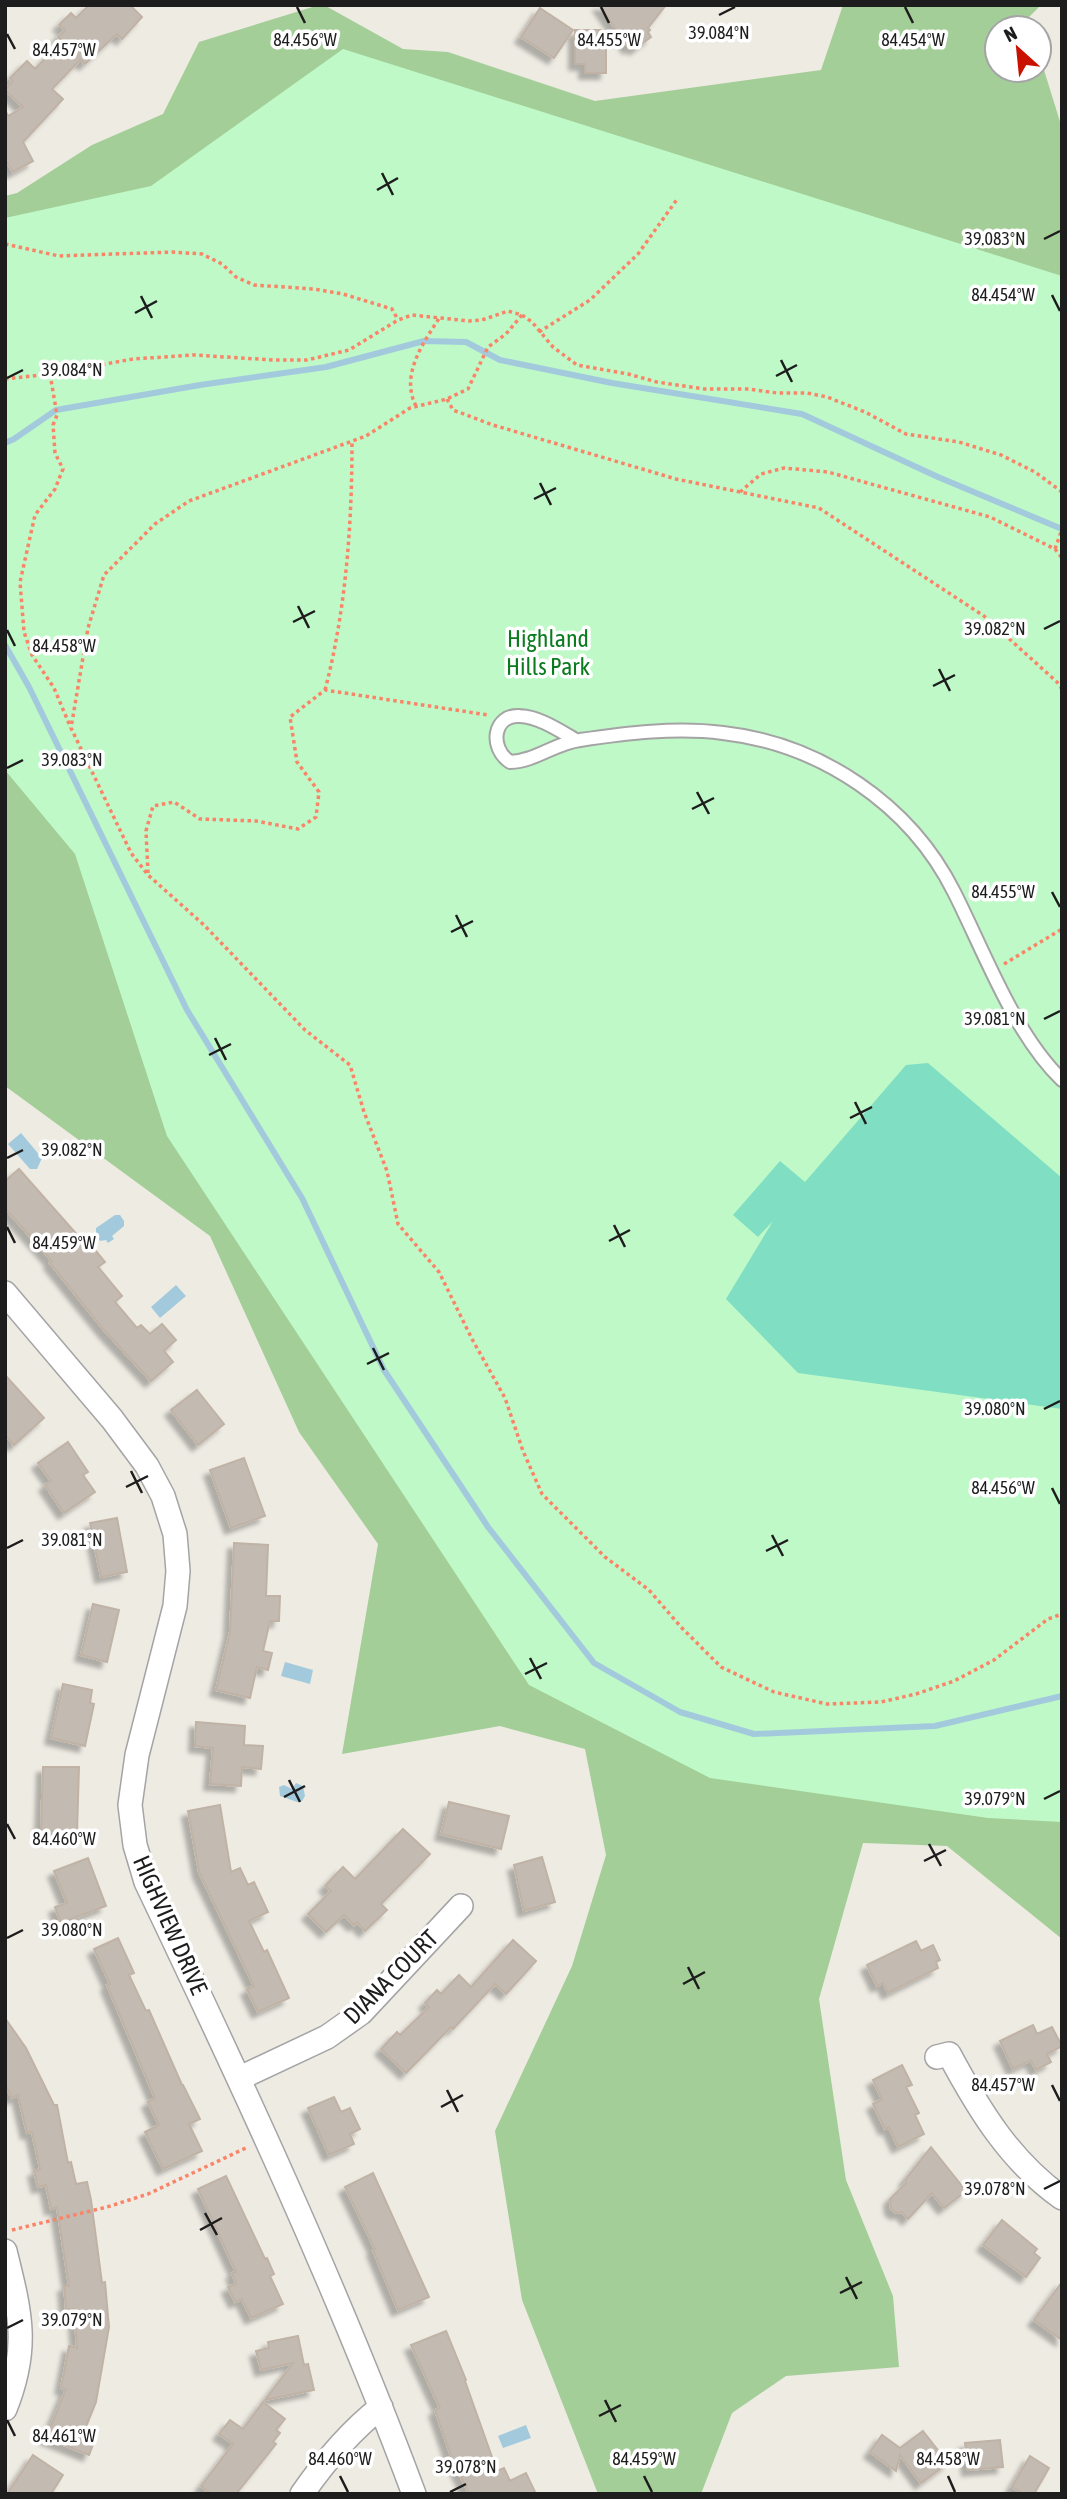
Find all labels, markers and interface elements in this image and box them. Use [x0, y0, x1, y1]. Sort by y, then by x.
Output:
north arrow [983, 14, 1053, 84]
text: 39.084°N [688, 22, 750, 43]
text: N [1000, 22, 1020, 46]
text: 84.456°W [273, 29, 337, 50]
text: 84.455°W [577, 29, 641, 50]
text: 84.454°W [881, 29, 945, 50]
text: 84.457°W [32, 39, 96, 60]
text: 39.083°N [964, 228, 1026, 249]
text: 84.454°W [971, 284, 1035, 305]
text: 39.084°N [41, 359, 103, 380]
text: 39.082°N [964, 618, 1026, 639]
park label: Highland Hills Park [506, 625, 590, 680]
text: 84.458°W [32, 635, 96, 656]
text: 39.083°N [41, 749, 103, 770]
text: 84.455°W [971, 881, 1035, 902]
text: 39.081°N [964, 1008, 1026, 1029]
text: 39.082°N [41, 1139, 103, 1160]
text: 84.459°W [32, 1232, 96, 1253]
text: 39.080°N [964, 1398, 1026, 1419]
text: 84.456°W [971, 1477, 1035, 1498]
text: 39.081°N [41, 1529, 103, 1550]
text: 39.079°N [964, 1788, 1026, 1809]
text: 84.460°W [32, 1828, 96, 1849]
street label: HIGHVIEW DRIVE [128, 1851, 213, 1998]
text: 39.080°N [41, 1919, 103, 1940]
street label: DIANA COURT [338, 1924, 443, 2029]
text: 84.457°W [971, 2074, 1035, 2095]
text: 39.078°N [964, 2178, 1026, 2199]
text: 39.079°N [41, 2309, 103, 2330]
text: 84.461°W [32, 2425, 96, 2446]
text: 84.460°W [308, 2448, 372, 2469]
text: 84.459°W [612, 2448, 676, 2469]
text: 84.458°W [916, 2448, 980, 2469]
text: 39.078°N [435, 2456, 497, 2477]

